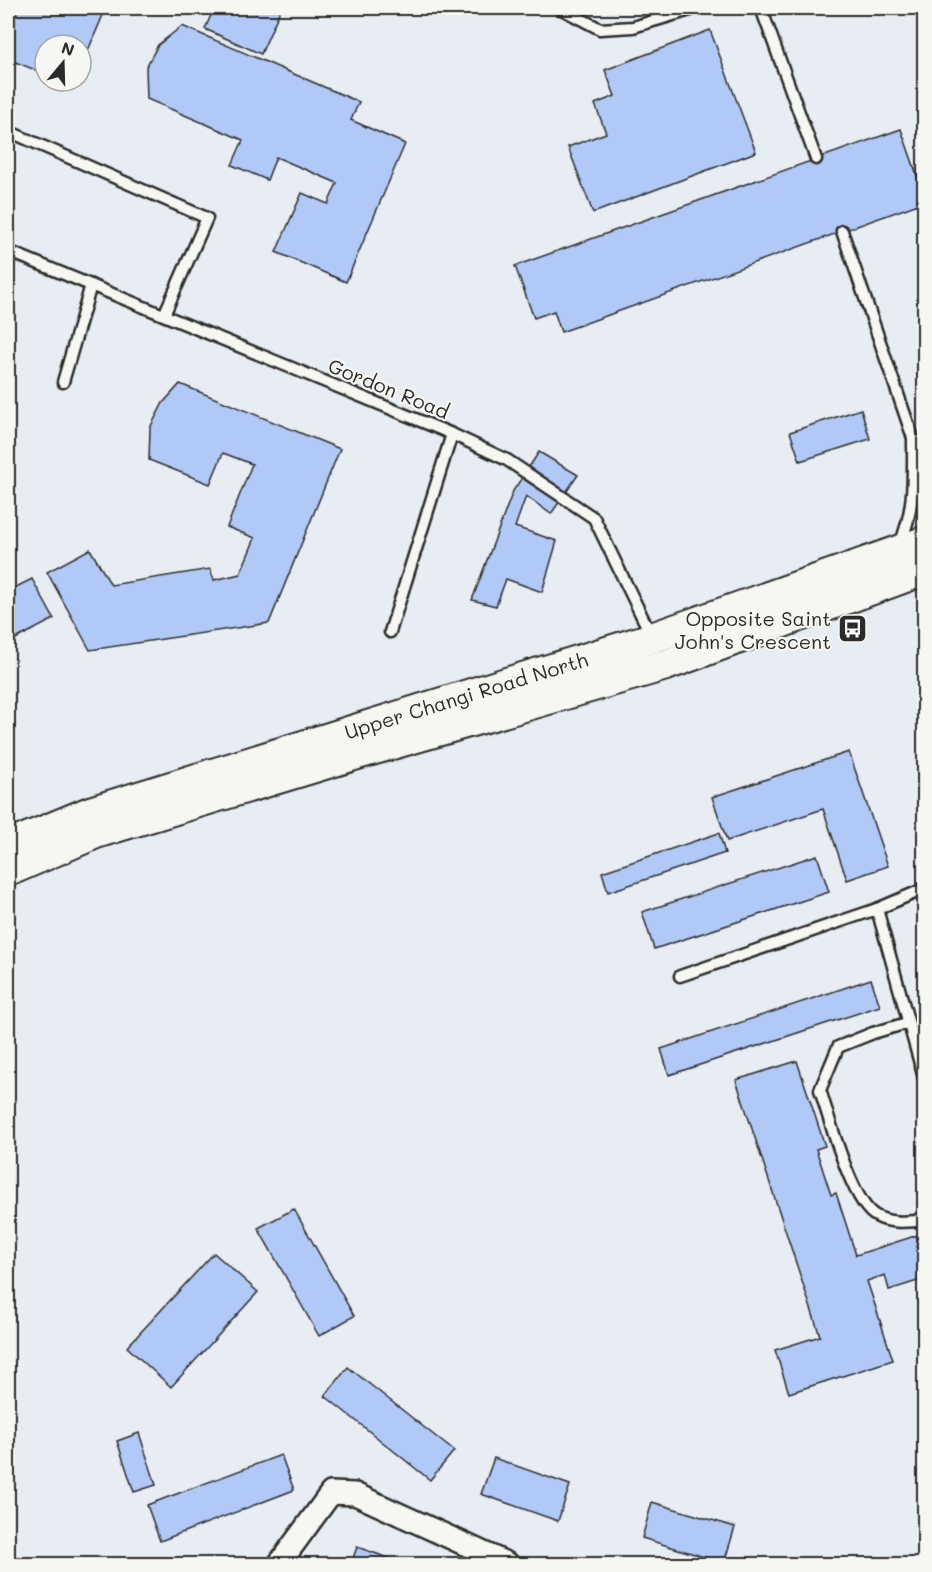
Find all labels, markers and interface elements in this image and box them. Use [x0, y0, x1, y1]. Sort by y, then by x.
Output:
north arrow [33, 33, 93, 93]
text: N [59, 36, 77, 60]
street label: Gordon Road [325, 352, 453, 424]
place label: Opposite Saint John's Crescent [675, 605, 831, 654]
bus stop icon: Opposite Saint John's Crescent [836, 613, 868, 645]
street label: Upper Changi Road North [341, 646, 591, 744]

